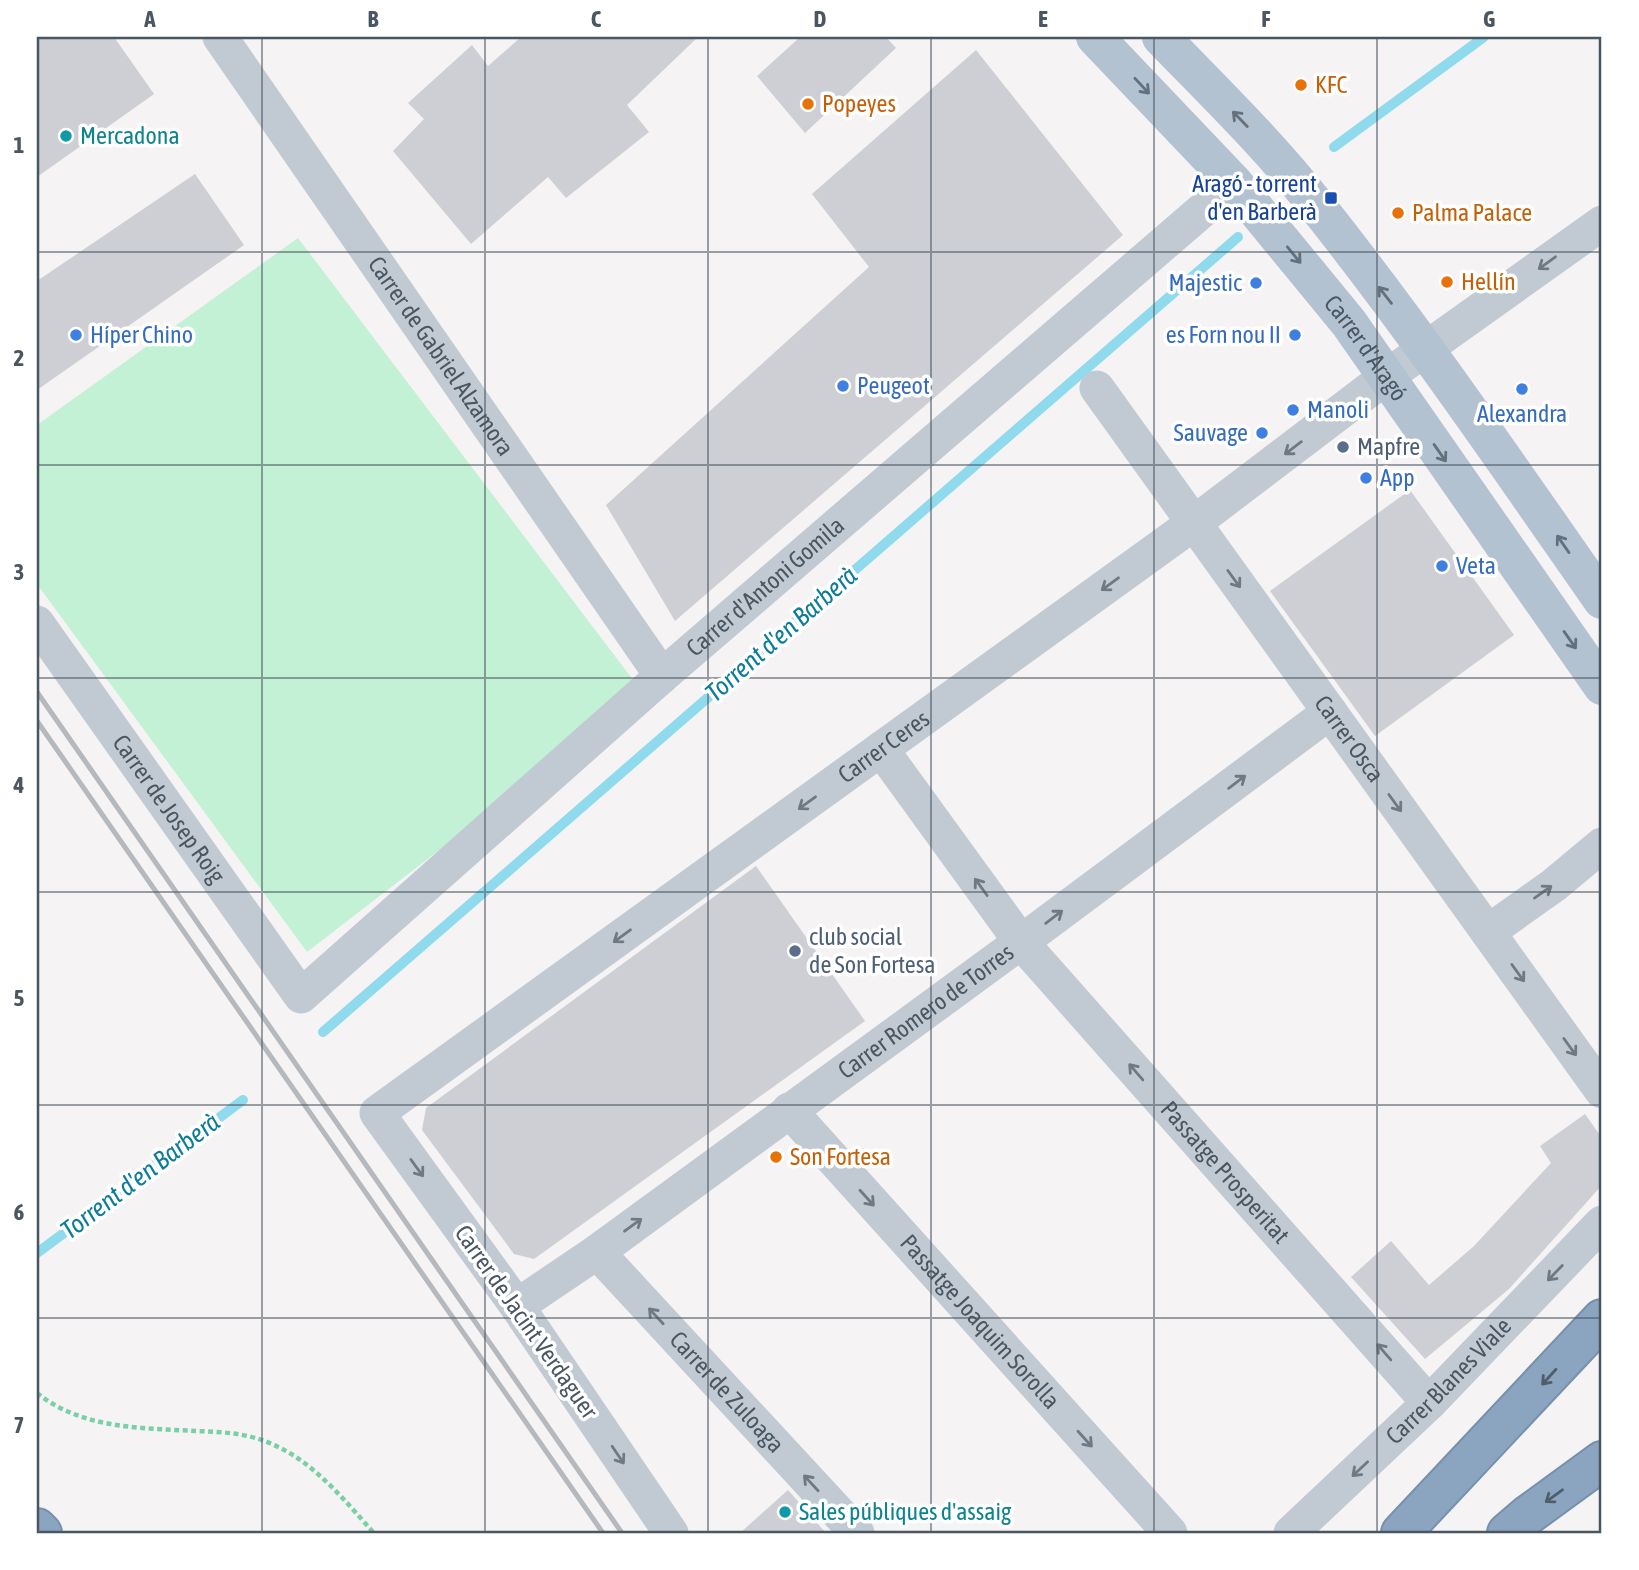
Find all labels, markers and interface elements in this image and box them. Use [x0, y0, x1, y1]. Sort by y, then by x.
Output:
text: A [143, 6, 156, 32]
text: B [368, 6, 379, 32]
text: C [591, 6, 602, 32]
text: D [814, 6, 827, 32]
text: E [1038, 6, 1048, 32]
text: F [1261, 6, 1271, 32]
text: G [1483, 6, 1495, 32]
place label: KFC [1315, 71, 1347, 98]
one-way arrow [1134, 77, 1151, 94]
marker: KFC [1293, 77, 1309, 93]
place label: Popeyes [822, 90, 896, 117]
marker: Popeyes [800, 96, 816, 112]
one-way arrow [1232, 111, 1249, 128]
place label: Mercadona [80, 122, 180, 149]
marker: Mercadona [58, 128, 74, 144]
text: 1 [14, 132, 25, 158]
place label: Aragó - torrent d'en Barberà [1192, 170, 1317, 225]
marker: Aragó - torrent d'en Barberà [1323, 190, 1339, 206]
place label: Palma Palace [1412, 199, 1532, 226]
marker: Palma Palace [1390, 205, 1406, 221]
one-way arrow [1286, 246, 1302, 264]
street label: Carrer de Gabriel Alzamora [363, 251, 519, 460]
one-way arrow [1538, 255, 1557, 270]
place label: Hellín [1461, 268, 1516, 295]
place label: Majestic [1169, 269, 1242, 296]
marker: Hellín [1439, 274, 1455, 290]
marker: Majestic [1248, 275, 1264, 291]
one-way arrow [1377, 286, 1392, 304]
street label: Carrer d'Aragó [1319, 290, 1413, 406]
place label: Híper Chino [90, 321, 193, 348]
place label: es Forn nou II [1166, 321, 1281, 348]
marker: Híper Chino [68, 327, 84, 343]
marker: es Forn nou II [1287, 327, 1303, 343]
text: 2 [14, 345, 24, 371]
place label: Peugeot [857, 372, 930, 399]
marker: Peugeot [835, 378, 851, 394]
marker: Alexandra [1514, 381, 1530, 397]
place label: Manoli [1307, 396, 1369, 423]
place label: Alexandra [1477, 400, 1567, 427]
marker: Manoli [1285, 402, 1301, 418]
place label: Sauvage [1174, 419, 1248, 446]
marker: Sauvage [1254, 425, 1270, 441]
place label: Mapfre [1357, 433, 1420, 460]
marker: Mapfre [1335, 439, 1351, 455]
one-way arrow [1284, 441, 1303, 455]
one-way arrow [1433, 443, 1447, 462]
place label: App [1380, 464, 1415, 491]
marker: App [1358, 470, 1374, 486]
street label: Carrer d'Antoni Gomila [681, 511, 849, 662]
one-way arrow [1556, 535, 1570, 554]
place label: Veta [1456, 552, 1496, 579]
marker: Veta [1434, 558, 1450, 574]
text: 3 [14, 559, 24, 585]
water label: Torrent d'en Barberà [699, 560, 863, 708]
one-way arrow [1227, 569, 1241, 588]
one-way arrow [1101, 576, 1120, 591]
one-way arrow [1563, 630, 1577, 649]
street label: Carrer Osca [1309, 690, 1390, 787]
street label: Carrer Ceres [833, 705, 934, 788]
street label: Carrer de Josep Roig [107, 729, 231, 889]
text: 4 [13, 772, 25, 798]
one-way arrow [1227, 774, 1245, 789]
one-way arrow [1388, 793, 1402, 812]
one-way arrow [798, 796, 817, 810]
one-way arrow [974, 878, 988, 897]
one-way arrow [1533, 885, 1552, 899]
one-way arrow [1044, 910, 1063, 925]
place label: club social de Son Fortesa [809, 923, 935, 978]
one-way arrow [613, 929, 632, 943]
street label: Carrer Romero de Torres [833, 938, 1018, 1084]
marker: club social de Son Fortesa [787, 943, 803, 959]
one-way arrow [1510, 964, 1525, 983]
text: 5 [14, 985, 25, 1011]
one-way arrow [1563, 1037, 1578, 1056]
one-way arrow [1128, 1063, 1144, 1081]
street label: Passatge Prosperitat [1155, 1096, 1295, 1248]
water label: Torrent d'en Barberà [55, 1107, 225, 1245]
place label: Son Fortesa [790, 1143, 891, 1170]
marker: Son Fortesa [768, 1149, 784, 1165]
one-way arrow [410, 1158, 424, 1177]
one-way arrow [859, 1188, 875, 1206]
text: 6 [14, 1199, 25, 1225]
one-way arrow [623, 1218, 642, 1233]
street label: Carrer de Jacint Verdaguer [450, 1220, 604, 1424]
street label: Passatge Joaquim Sorolla [895, 1229, 1065, 1414]
one-way arrow [1546, 1264, 1563, 1281]
one-way arrow [648, 1308, 665, 1325]
street label: Carrer Blanes Viale [1380, 1312, 1516, 1449]
street label: Carrer de Zuloaga [665, 1326, 790, 1458]
one-way arrow [1376, 1343, 1392, 1361]
one-way arrow [1541, 1368, 1558, 1385]
text: 7 [14, 1412, 24, 1438]
one-way arrow [1077, 1430, 1094, 1447]
one-way arrow [611, 1445, 625, 1464]
one-way arrow [1352, 1460, 1369, 1477]
one-way arrow [803, 1474, 819, 1492]
one-way arrow [1545, 1489, 1564, 1503]
place label: Sales públiques d'assaig [799, 1498, 1012, 1525]
marker: Sales públiques d'assaig [777, 1504, 793, 1520]

